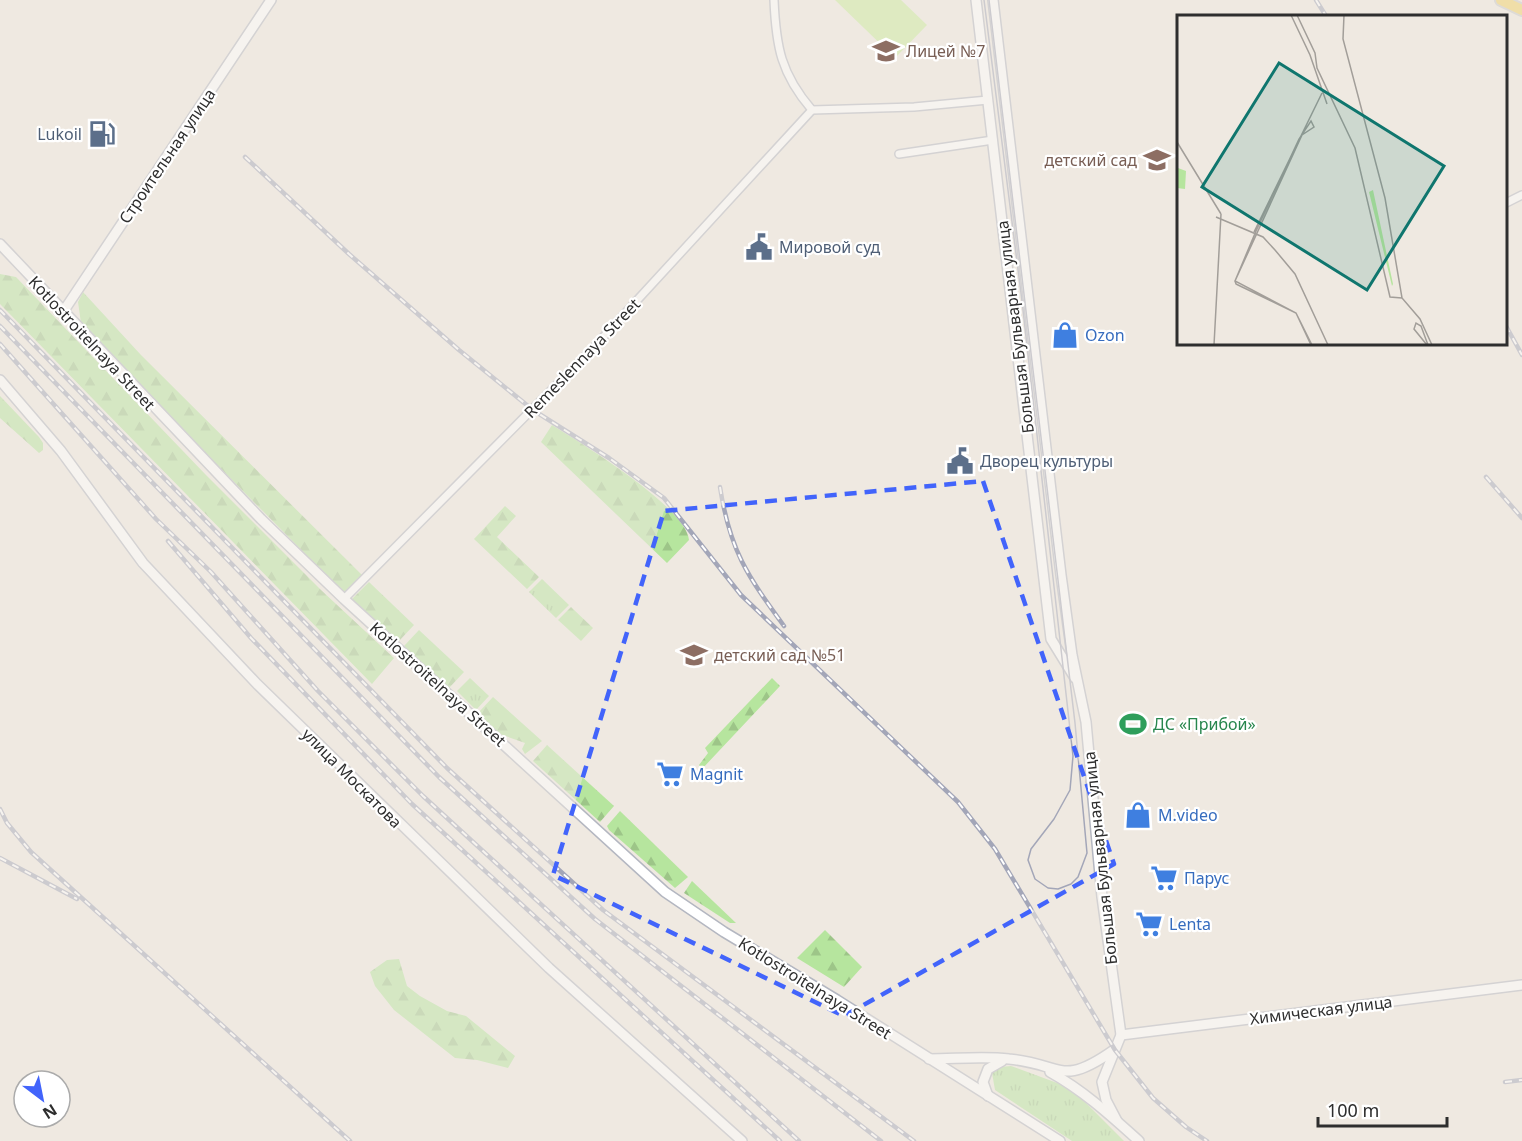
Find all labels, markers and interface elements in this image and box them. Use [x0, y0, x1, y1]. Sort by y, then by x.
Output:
inset map [1177, 15, 1507, 345]
school or university icon: Лицей №7 [871, 36, 901, 66]
place label: Лицей №7 [906, 40, 985, 62]
street label: Строительная улица [114, 84, 220, 228]
fuel station icon: Lukoil [87, 119, 117, 149]
place label: Lukoil [37, 123, 82, 145]
school or university icon: детский сад [1142, 145, 1172, 175]
place label: детский сад [1044, 149, 1137, 171]
street label: Большая Бульварная улица [991, 219, 1039, 435]
public building icon: Мировой суд [744, 232, 774, 262]
place label: Мировой суд [779, 236, 881, 258]
street label: Kotlostroitelnaya Street [24, 271, 160, 415]
street label: Remeslennaya Street [519, 293, 645, 423]
shop icon: Ozon [1050, 320, 1080, 350]
place label: Ozon [1085, 324, 1125, 346]
public building icon: Дворец культуры [945, 446, 975, 476]
place label: Дворец культуры [980, 450, 1113, 472]
street label: Kotlostroitelnaya Street [365, 617, 511, 751]
school or university icon: детский сад №51 [679, 640, 709, 670]
place label: детский сад №51 [714, 644, 845, 666]
sports icon: ДC «Прибой» [1118, 709, 1148, 739]
place label: ДC «Прибой» [1153, 713, 1256, 735]
street label: улица Москатова [297, 723, 407, 833]
street label: Большая Бульварная улица [1078, 750, 1122, 966]
supermarket icon: Magnit [655, 759, 685, 789]
place label: Magnit [690, 763, 743, 785]
shop icon: M.video [1123, 800, 1153, 830]
place label: M.video [1158, 804, 1218, 826]
supermarket icon: Парус [1149, 863, 1179, 893]
place label: Парус [1184, 867, 1230, 889]
supermarket icon: Lenta [1134, 909, 1164, 939]
place label: Lenta [1169, 913, 1211, 935]
street label: Kotlostroitelnaya Street [734, 932, 896, 1044]
street label: Химическая улица [1248, 990, 1394, 1030]
north arrow [12, 1069, 72, 1129]
scale bar [1318, 1090, 1447, 1128]
text: 100 m [1327, 1098, 1379, 1122]
text: N [39, 1099, 61, 1124]

